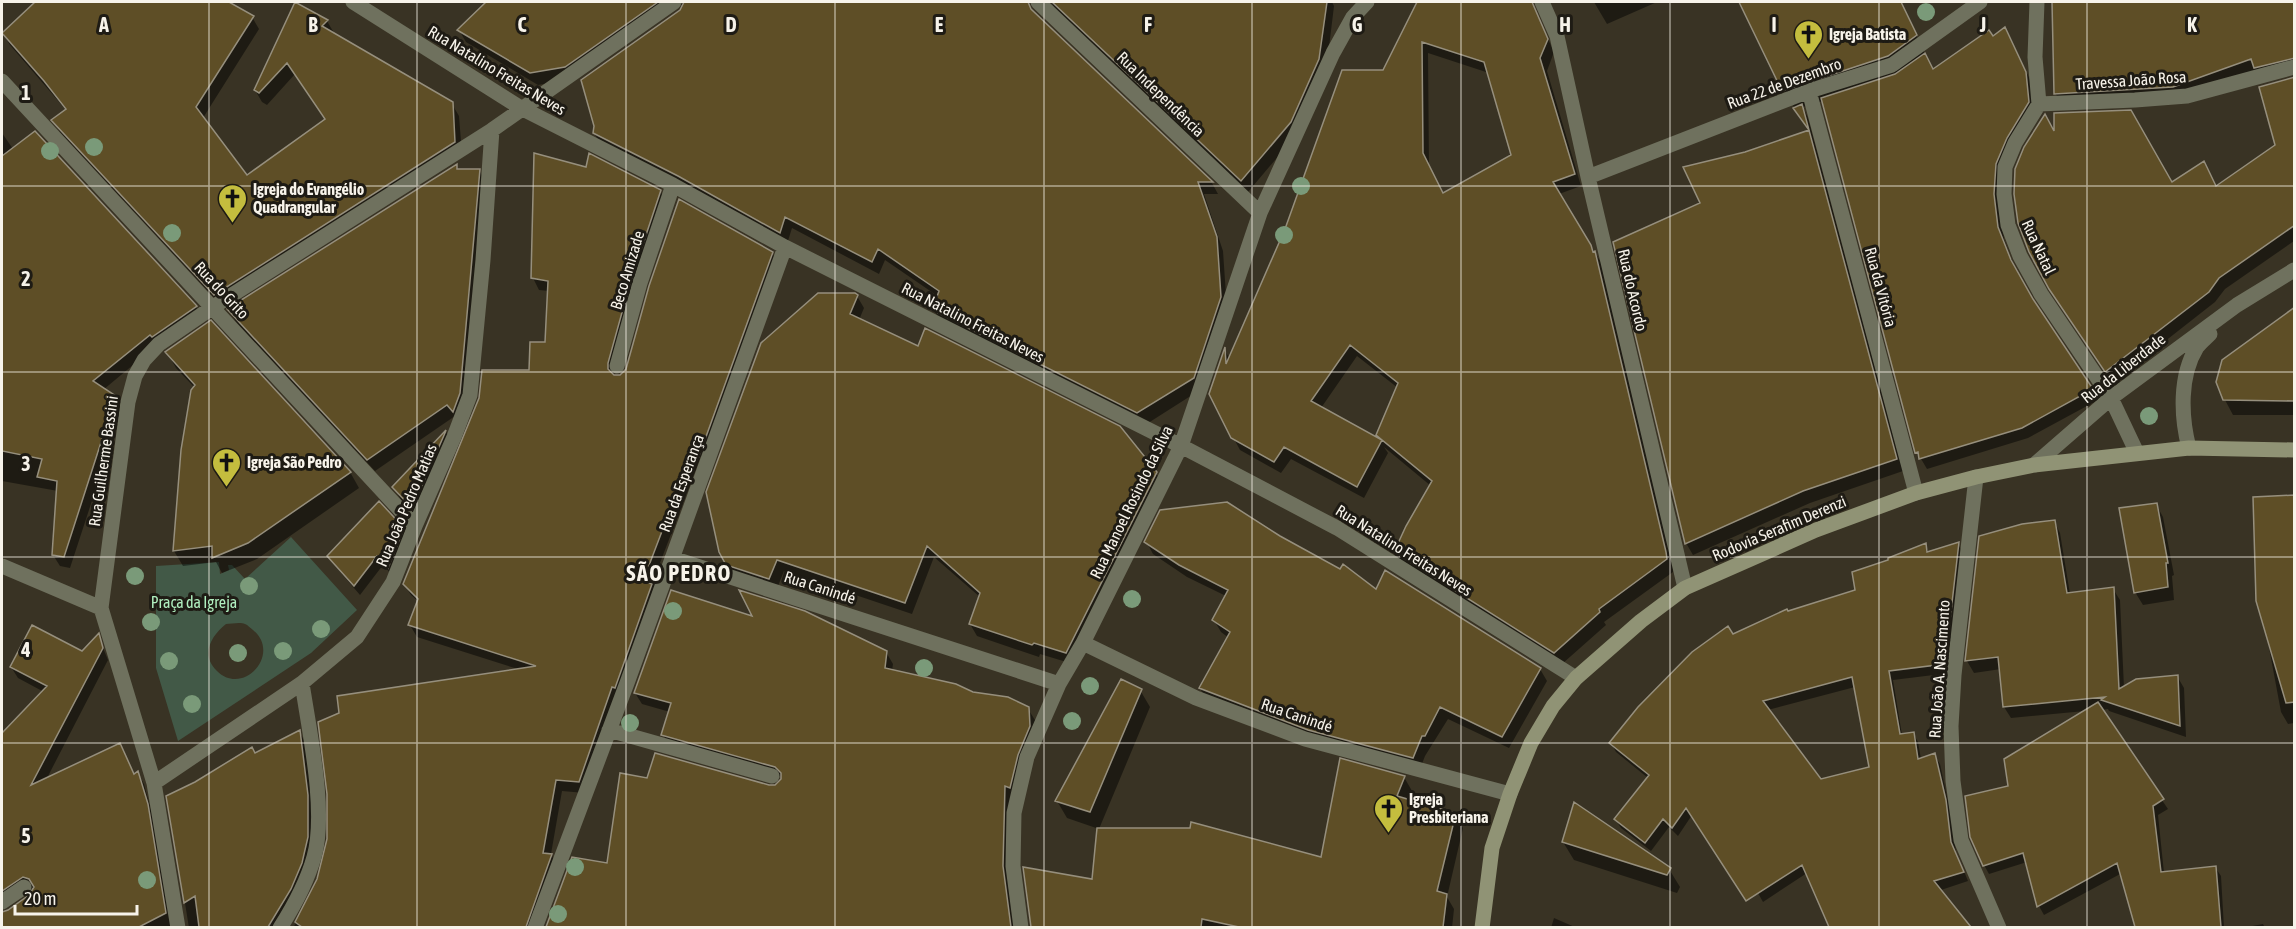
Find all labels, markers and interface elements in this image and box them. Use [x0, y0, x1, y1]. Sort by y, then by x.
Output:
text: A [98, 13, 109, 36]
text: B [308, 13, 318, 36]
text: C [518, 13, 527, 36]
text: D [725, 13, 737, 36]
text: E [935, 13, 944, 36]
text: F [1144, 13, 1152, 36]
text: G [1352, 13, 1363, 36]
text: H [1559, 13, 1571, 36]
text: I [1771, 13, 1777, 36]
text: J [1979, 13, 1986, 36]
text: K [2187, 13, 2197, 36]
church icon: Igreja Batista [1792, 18, 1824, 60]
street label: Rua Natalino Freitas Neves [425, 22, 569, 118]
place label: Igreja Batista [1829, 25, 1906, 43]
street label: Rua Independência [1113, 48, 1208, 141]
street label: Rua 22 de Dezembro [1725, 54, 1843, 112]
street label: Travessa João Rosa [2075, 67, 2187, 93]
text: 1 [21, 81, 31, 104]
place label: Igreja do Evangélio Quadrangular [253, 180, 365, 216]
church icon: Igreja do Evangélio Quadrangular [216, 182, 248, 224]
street label: Rua Natal [2018, 217, 2060, 278]
street label: Beco Amizade [606, 228, 648, 312]
street label: Rua da Vitória [1862, 245, 1900, 329]
street label: Rua do Acordo [1615, 247, 1651, 333]
street label: Rua do Grito [191, 258, 253, 322]
text: 2 [21, 267, 31, 290]
street label: Rua Natalino Freitas Neves [899, 278, 1047, 366]
street label: Rua da Liberdade [2077, 330, 2169, 406]
street label: Rua Guilherme Bassini [85, 395, 121, 527]
street label: Rua Manoel Rosindo da Silva [1086, 423, 1176, 581]
street label: Rua da Esperança [655, 432, 708, 535]
street label: Rua João Pedro Matias [372, 441, 440, 569]
church icon: Igreja São Pedro [210, 446, 242, 488]
text: 3 [21, 452, 31, 475]
place label: Igreja São Pedro [247, 453, 342, 471]
street label: Rodovia Serafim Derenzi [1709, 492, 1849, 564]
street label: Rua Natalino Freitas Neves [1333, 501, 1476, 599]
district label: SÃO PEDRO [626, 560, 732, 586]
street label: Rua Canindé [782, 567, 858, 607]
park label: Praça da Igreja [151, 593, 237, 612]
street label: Rua João A. Nascimento [1925, 599, 1953, 739]
text: 4 [20, 638, 31, 661]
street label: Rua Canindé [1259, 694, 1335, 736]
place label: Igreja Presbiteriana [1409, 790, 1489, 826]
church icon: Igreja Presbiteriana [1372, 792, 1404, 834]
text: 5 [21, 824, 31, 847]
scale bar [15, 878, 136, 916]
text: 20 m [24, 888, 56, 909]

